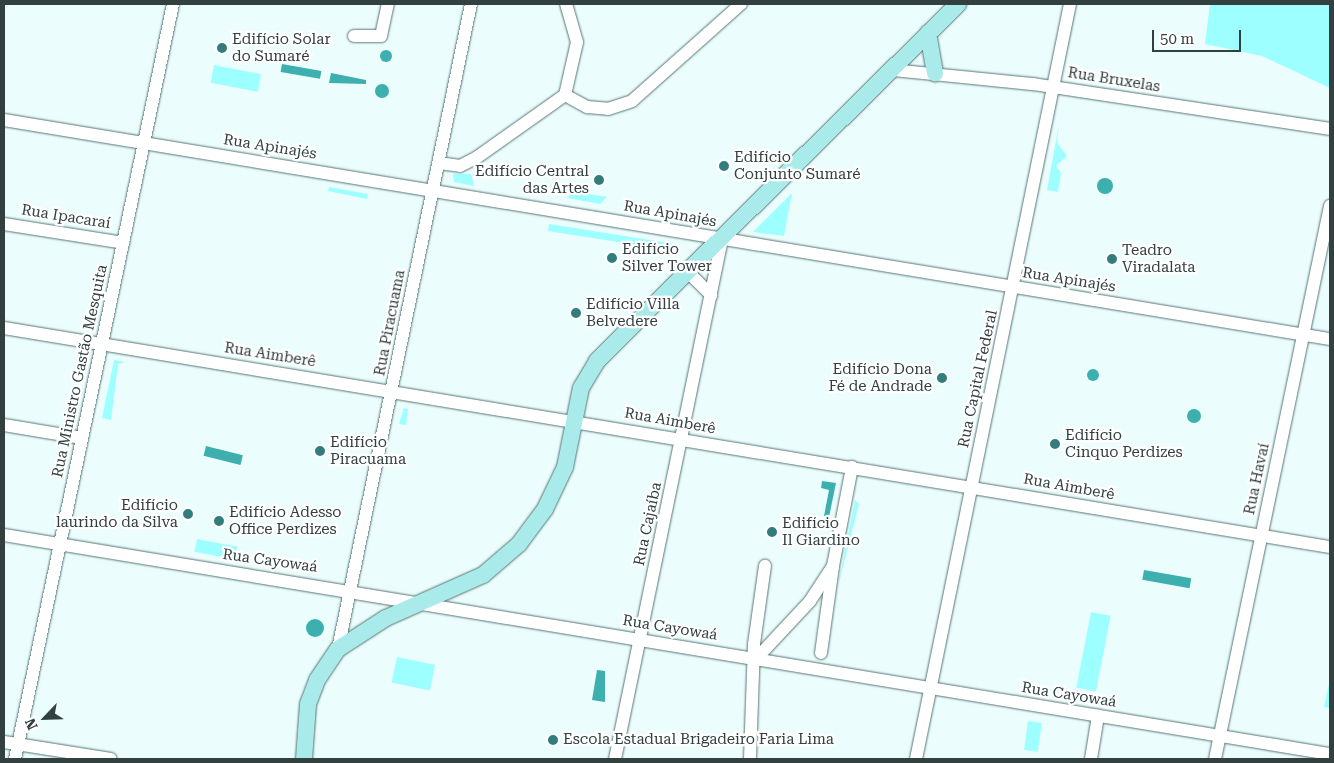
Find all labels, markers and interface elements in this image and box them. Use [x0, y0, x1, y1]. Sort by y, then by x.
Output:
scale bar [1154, 20, 1243, 52]
place label: Edifício Solar do Sumaré [232, 30, 331, 65]
text: 50 m [1160, 30, 1194, 48]
marker: Edifício Solar do Sumaré [216, 42, 228, 54]
street label: Rua Bruxelas [1066, 64, 1162, 96]
street label: Rua Apinajés [222, 131, 318, 163]
place label: Edifício Conjunto Sumaré [734, 148, 860, 183]
marker: Edifício Conjunto Sumaré [718, 160, 730, 172]
place label: Edifício Central das Artes [475, 162, 589, 197]
marker: Edifício Central das Artes [593, 174, 605, 186]
street label: Rua Apinajés [622, 197, 718, 231]
street label: Rua Ipacaraí [20, 201, 112, 233]
place label: Edifício Silver Tower [622, 240, 712, 275]
place label: Teadro Viradalata [1122, 241, 1195, 276]
marker: Edifício Silver Tower [606, 252, 618, 264]
marker: Teadro Viradalata [1106, 253, 1118, 265]
street label: Rua Ministro Gastão Mesquita [49, 263, 111, 479]
street label: Rua Apinajés [1021, 264, 1117, 296]
street label: Rua Piracuama [371, 268, 409, 378]
place label: Edifício Villa Belvedere [586, 295, 680, 330]
marker: Edifício Villa Belvedere [570, 307, 582, 319]
street label: Rua Capital Federal [955, 309, 1001, 449]
street label: Rua Aimberê [223, 339, 317, 371]
place label: Edifício Dona Fé de Andrade [828, 360, 932, 395]
marker: Edifício Dona Fé de Andrade [936, 372, 948, 384]
street label: Rua Aimberê [623, 404, 717, 438]
place label: Edifício Cinquo Perdizes [1065, 426, 1183, 461]
place label: Edifício Piracuama [330, 433, 406, 468]
marker: Edifício Cinquo Perdizes [1049, 438, 1061, 450]
street label: Rua Havaí [1241, 442, 1273, 516]
marker: Edifício Piracuama [314, 445, 326, 457]
street label: Rua Aimberê [1022, 470, 1116, 504]
street label: Rua Cajaíba [630, 480, 666, 568]
place label: Edifício laurindo da Silva [56, 496, 178, 531]
place label: Edifício Adesso Office Perdizes [229, 503, 341, 538]
marker: Edifício laurindo da Silva [182, 508, 194, 520]
place label: Edifício Il Giardino [782, 514, 860, 549]
marker: Edifício Adesso Office Perdizes [213, 515, 225, 527]
marker: Edifício Il Giardino [766, 526, 778, 538]
street label: Rua Cayowaá [221, 545, 319, 577]
street label: Rua Cayowaá [621, 612, 719, 644]
street label: Rua Cayowaá [1020, 679, 1118, 711]
north arrow [20, 693, 70, 743]
text: N [22, 716, 41, 732]
place label: Escola Estadual Brigadeiro Faria Lima [563, 731, 834, 749]
marker: Escola Estadual Brigadeiro Faria Lima [547, 734, 559, 746]

